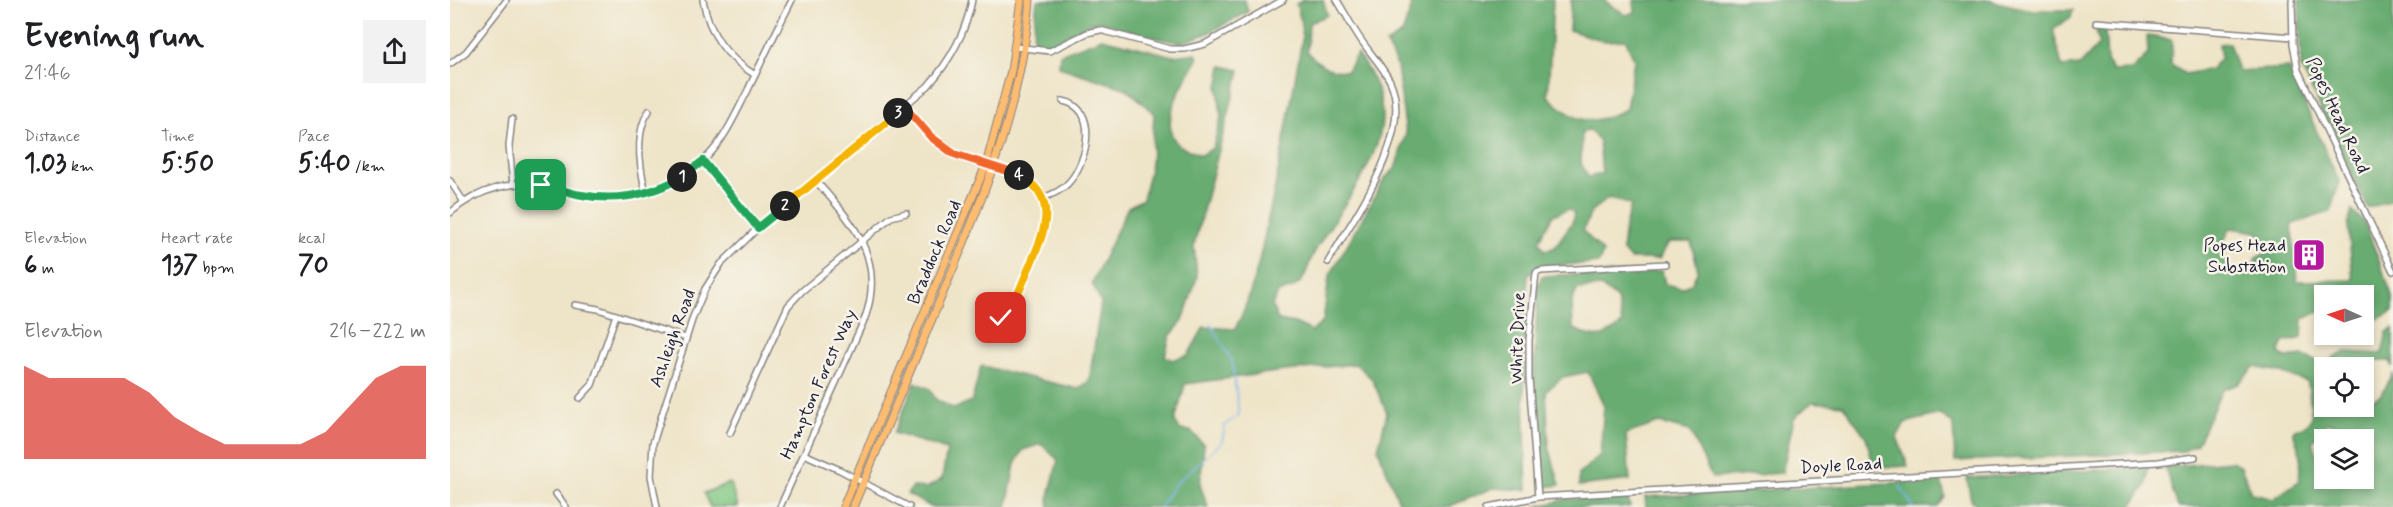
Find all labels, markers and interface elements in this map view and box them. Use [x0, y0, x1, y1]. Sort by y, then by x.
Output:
text: Evening run [24, 15, 204, 59]
button: share [363, 20, 426, 83]
street label: Popes Head Road [2300, 53, 2375, 178]
text: 21:46 [24, 60, 70, 87]
pin: 3 [883, 98, 913, 128]
text: 3 [894, 102, 902, 123]
text: Distance [24, 126, 80, 147]
text: Time [161, 126, 195, 147]
text: Pace [298, 126, 330, 147]
text: 1.03 [24, 147, 67, 181]
text: 5:50 [161, 147, 214, 181]
text: 5:40 [298, 147, 351, 181]
text: km [67, 156, 94, 177]
text: /km [351, 156, 385, 177]
pin [515, 159, 566, 210]
pin: 4 [1004, 160, 1034, 190]
pin: 1 [667, 162, 697, 192]
text: 4 [1014, 164, 1024, 185]
text: 1 [678, 166, 686, 187]
icon: arrive [524, 168, 557, 201]
pin: 2 [770, 191, 800, 221]
text: 2 [781, 195, 789, 216]
street label: Braddock Road [902, 197, 968, 308]
text: Elevation [24, 228, 87, 249]
text: Heart rate [161, 228, 233, 249]
text: kcal [298, 228, 325, 249]
place label: Popes Head Substation [2204, 234, 2286, 279]
building icon: Popes Head Substation [2291, 237, 2327, 273]
text: 6 [24, 249, 37, 283]
text: 137 [161, 249, 198, 283]
text: 70 [298, 249, 329, 283]
text: m [37, 258, 54, 279]
text: bpm [198, 258, 235, 279]
north arrow [2314, 285, 2374, 345]
map controls [2314, 285, 2374, 489]
street label: Ashleigh Road [644, 286, 702, 391]
street label: White Drive [1504, 291, 1532, 385]
pin [975, 292, 1026, 343]
icon: check [984, 301, 1017, 334]
street label: Hampton Forest Way [775, 305, 863, 463]
text: Elevation [24, 318, 103, 345]
text: 216–222 m [329, 318, 426, 345]
button: locate [2314, 357, 2374, 417]
button: layers [2314, 429, 2374, 489]
street label: Doyle Road [1799, 452, 1883, 480]

